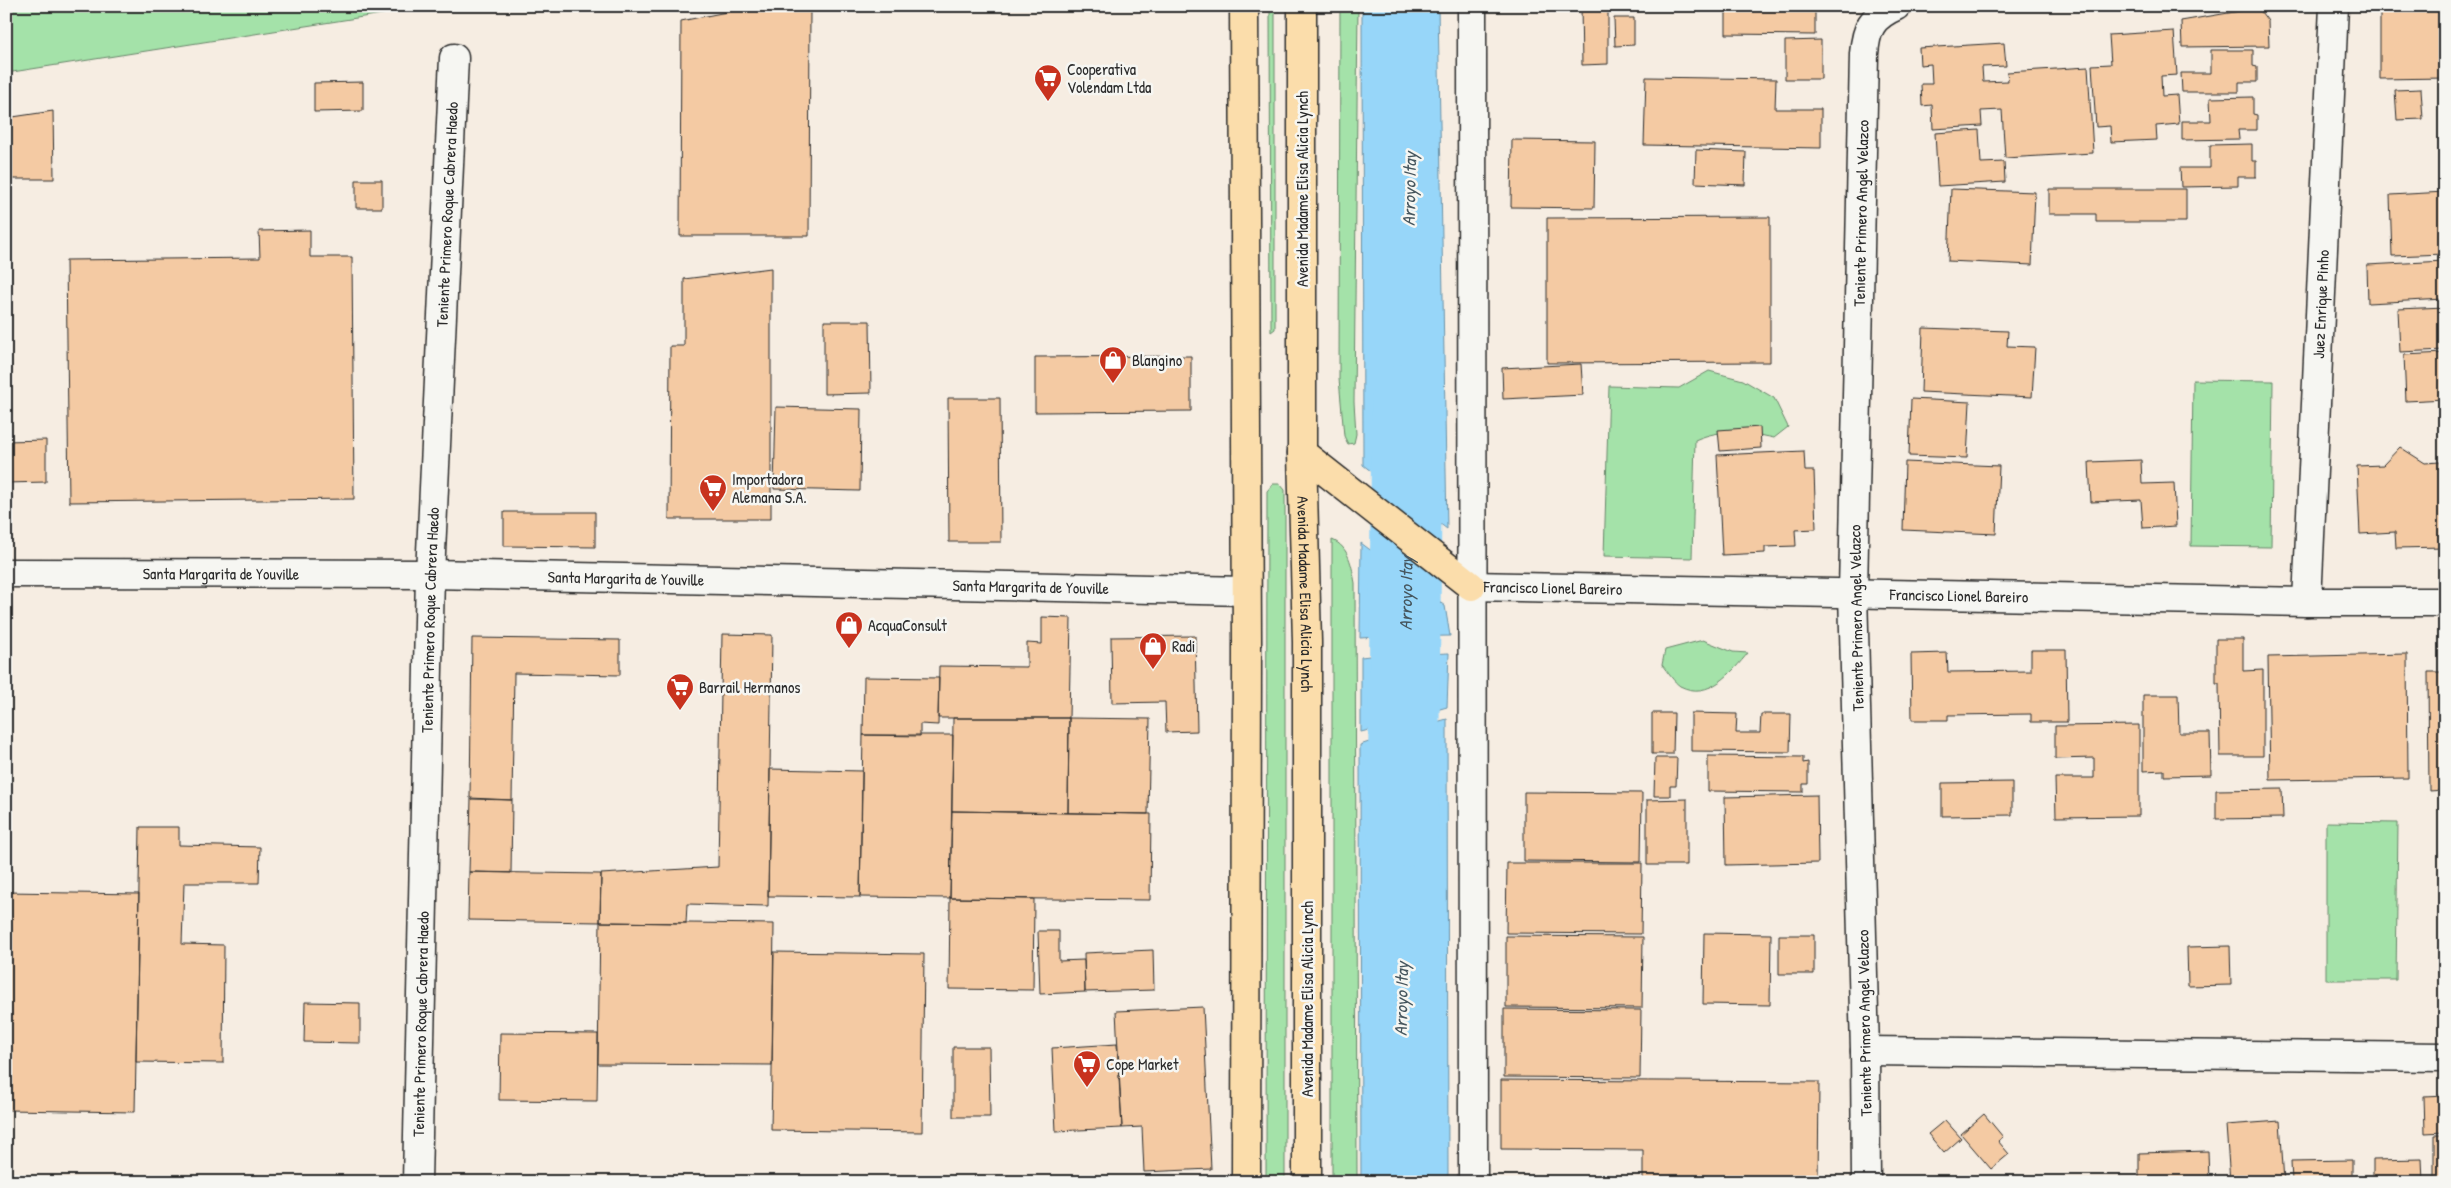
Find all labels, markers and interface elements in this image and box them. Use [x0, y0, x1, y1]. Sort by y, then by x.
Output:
place label: Cooperativa Volendam Ltda [1067, 58, 1151, 98]
supermarket icon: Cooperativa Volendam Ltda [1033, 63, 1063, 102]
street label: Avenida Madame Elisa Alicia Lynch [1291, 91, 1313, 287]
street label: Teniente Primero Roque Cabrera Haedo [430, 101, 463, 328]
street label: Teniente Primero Angel Velazco [1848, 119, 1874, 307]
water label: Arroyo Itay [1396, 149, 1422, 226]
street label: Juez Enrique Pinho [2307, 249, 2334, 359]
shop icon: Blangino [1098, 345, 1128, 384]
place label: Blangino [1132, 349, 1183, 371]
place label: Importadora Alemana S.A. [732, 468, 807, 508]
supermarket icon: Importadora Alemana S.A. [698, 473, 728, 512]
street label: Avenida Madame Elisa Alicia Lynch [1292, 495, 1318, 692]
street label: Teniente Primero Roque Cabrera Haedo [416, 506, 444, 733]
street label: Teniente Primero Angel Velazco [1843, 524, 1869, 712]
water label: Arroyo Itay [1392, 553, 1418, 630]
street label: Santa Margarita de Youville [143, 562, 300, 585]
street label: Santa Margarita de Youville [547, 565, 705, 591]
street label: Santa Margarita de Youville [952, 574, 1110, 599]
street label: Francisco Lionel Bareiro [1482, 575, 1623, 600]
street label: Francisco Lionel Bareiro [1888, 583, 2029, 608]
shop icon: AcquaConsult [834, 610, 864, 649]
place label: AcquaConsult [868, 614, 947, 636]
shop icon: Radi [1138, 631, 1168, 670]
place label: Radi [1172, 635, 1195, 657]
supermarket icon: Barrail Hermanos [665, 672, 695, 711]
place label: Barrail Hermanos [699, 676, 801, 698]
street label: Avenida Madame Elisa Alicia Lynch [1296, 901, 1318, 1097]
street label: Teniente Primero Roque Cabrera Haedo [407, 910, 434, 1137]
street label: Teniente Primero Angel Velazco [1851, 929, 1877, 1117]
water label: Arroyo Itay [1388, 959, 1414, 1036]
supermarket icon: Cope Market [1072, 1049, 1102, 1088]
place label: Cope Market [1106, 1053, 1179, 1075]

